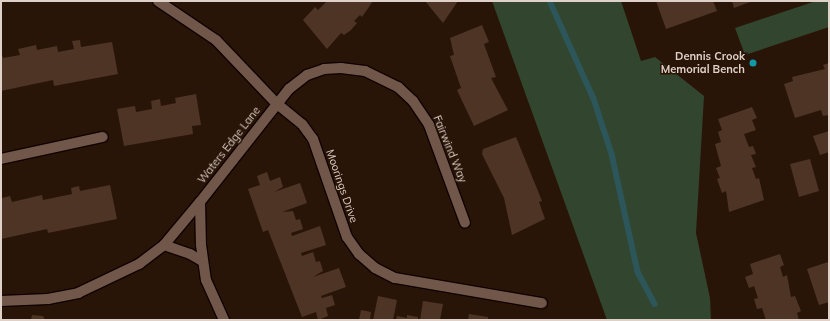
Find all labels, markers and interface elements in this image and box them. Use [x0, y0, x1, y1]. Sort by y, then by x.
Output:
place label: Dennis Crook Memorial Bench [661, 50, 745, 76]
marker: Dennis Crook Memorial Bench [748, 58, 758, 68]
street label: Waters Edge Lane [195, 104, 263, 186]
street label: Fairwind Way [430, 113, 470, 185]
street label: Moorings Drive [323, 148, 361, 224]

